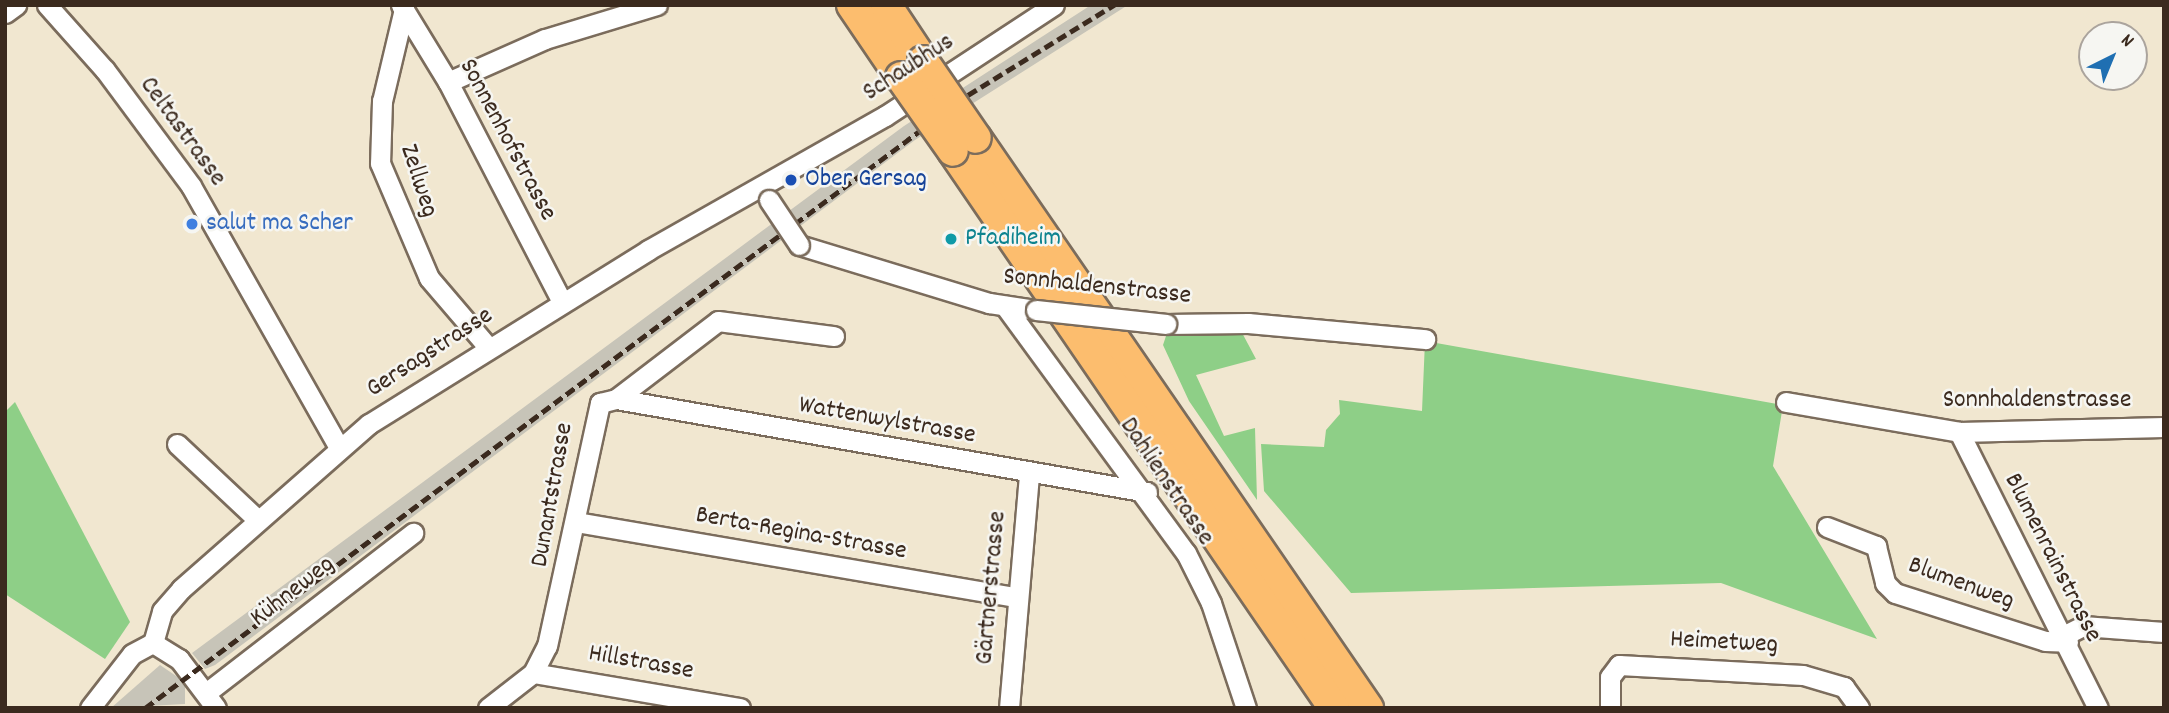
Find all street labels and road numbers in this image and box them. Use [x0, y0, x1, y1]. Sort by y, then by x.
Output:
street label: Schaubhus [858, 27, 960, 109]
street label: Sonnenhofstrasse [451, 54, 563, 226]
street label: Celtastrasse [132, 71, 232, 193]
street label: Zellweg [392, 141, 444, 221]
street label: Sonnhaldenstrasse [1002, 262, 1192, 312]
street label: Gersagstrasse [361, 301, 499, 405]
street label: Sonnhaldenstrasse [1943, 385, 2131, 417]
street label: Wattenwylstrasse [796, 390, 978, 452]
street label: Dahlienstrasse [1112, 412, 1220, 552]
street label: Dunantstrasse [525, 420, 581, 570]
street label: Blumenrainstrasse [1996, 468, 2108, 648]
street label: Berta-Regina-Strasse [693, 500, 909, 568]
street label: Gärtnerstrasse [970, 510, 1014, 666]
street label: Kühneweg [245, 549, 341, 635]
street label: Blumenweg [1904, 550, 2018, 618]
street label: Heimetweg [1669, 625, 1779, 661]
street label: Hillstrasse [586, 638, 696, 688]

